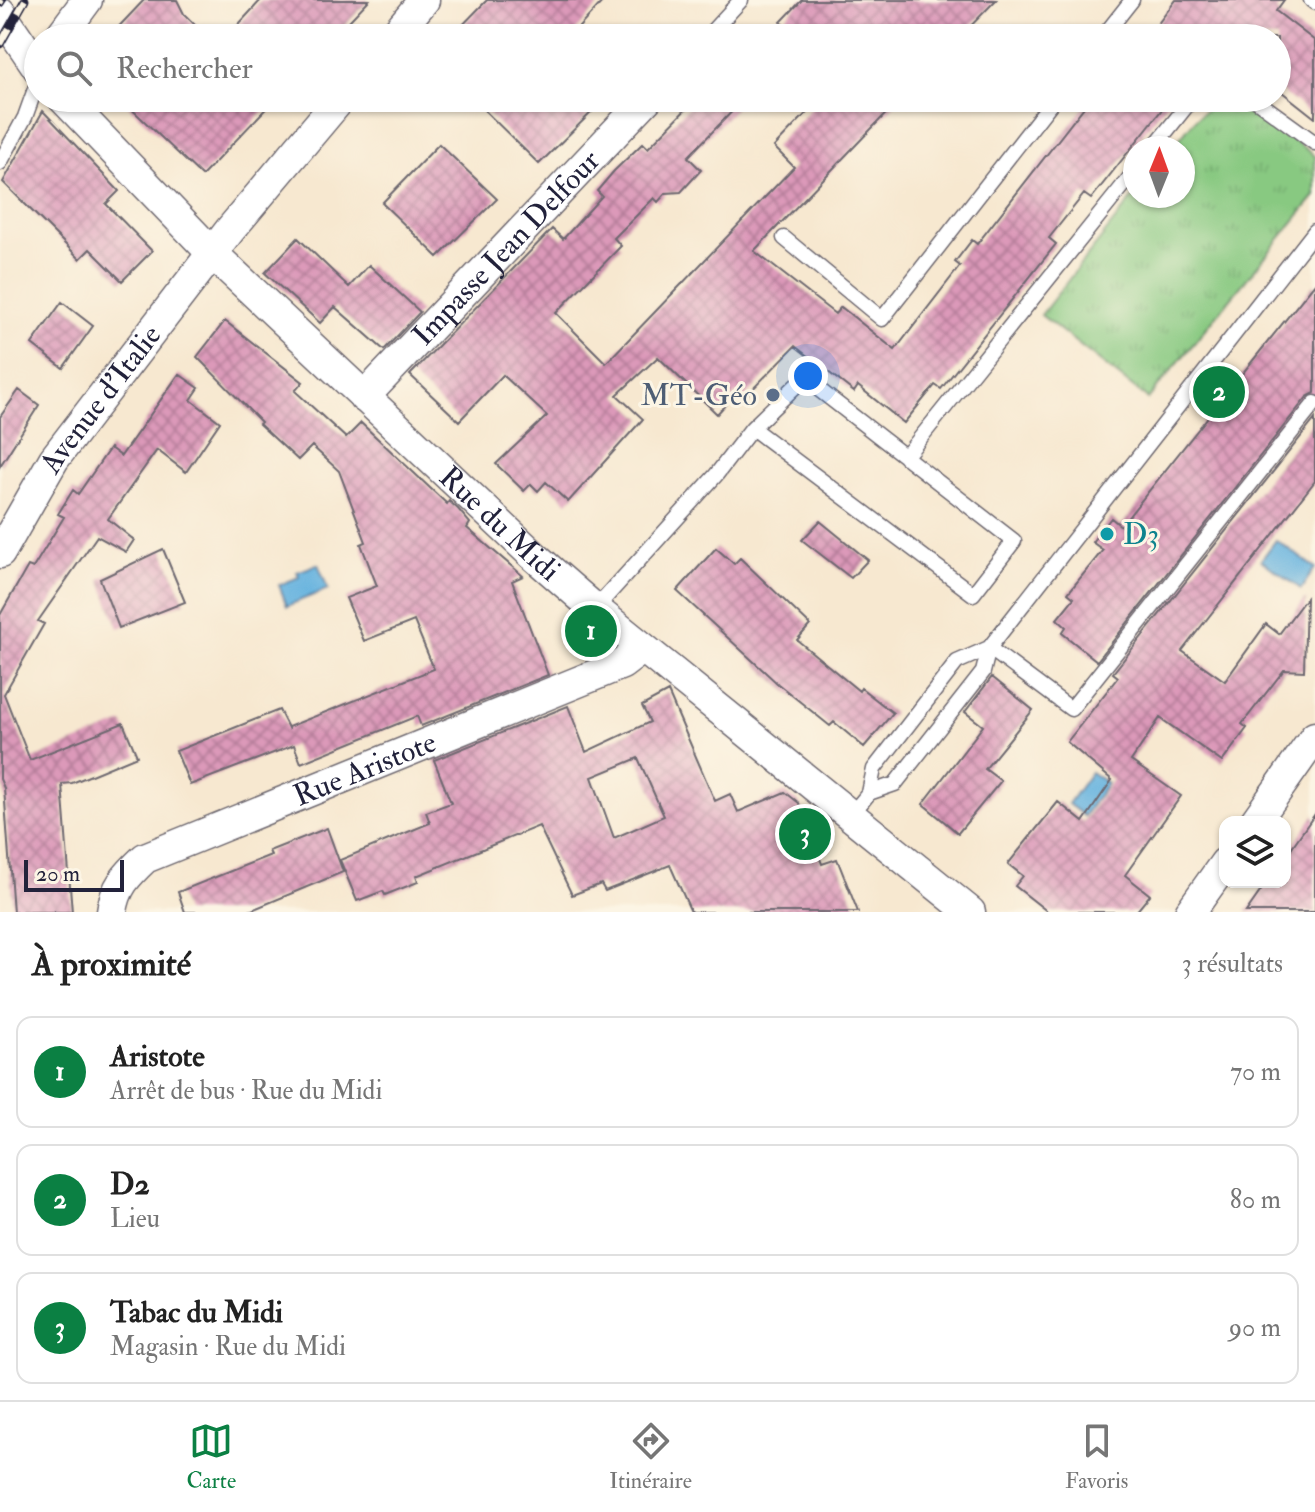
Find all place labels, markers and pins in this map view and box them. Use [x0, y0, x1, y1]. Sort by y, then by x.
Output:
pin: 2 [1193, 362, 1245, 422]
place label: MT-Géo [641, 377, 757, 414]
marker: MT-Géo [764, 386, 782, 404]
place label: D3 [1123, 516, 1159, 553]
marker: D3 [1098, 525, 1116, 543]
pin: 1 [565, 601, 617, 661]
pin: 3 [779, 804, 831, 864]

